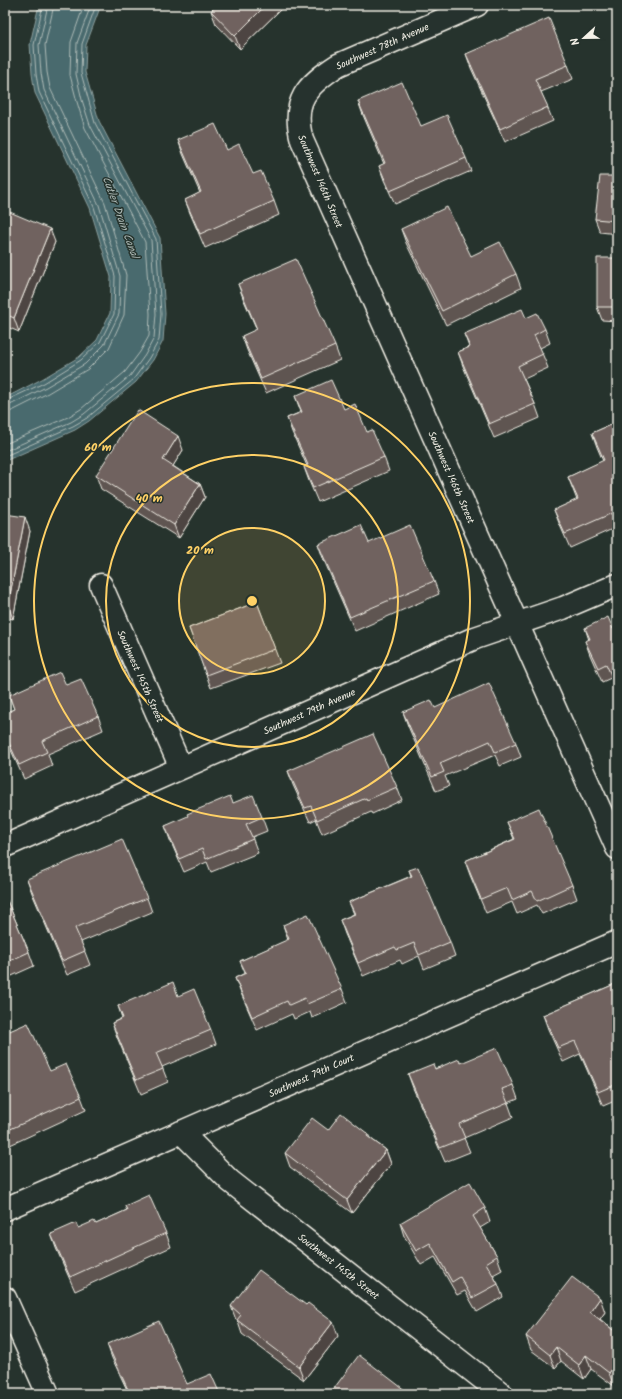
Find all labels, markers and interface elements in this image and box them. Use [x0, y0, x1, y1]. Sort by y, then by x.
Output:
north arrow [564, 18, 604, 58]
street label: Southwest 78th Avenue [333, 19, 432, 75]
text: N [566, 35, 585, 48]
street label: Southwest 146th Street [293, 132, 347, 231]
water label: Cutler Drain Canal [97, 174, 144, 263]
street label: Southwest 146th Street [423, 428, 479, 526]
text: 60 m [84, 438, 112, 457]
text: 40 m [135, 489, 163, 508]
text: 20 m [186, 541, 214, 560]
centre of rings [245, 594, 259, 608]
street label: Southwest 145th Street [112, 628, 168, 725]
street label: Southwest 79th Avenue [261, 684, 359, 739]
street label: Southwest 79th Court [266, 1050, 357, 1102]
street label: Southwest 145th Street [294, 1230, 383, 1304]

